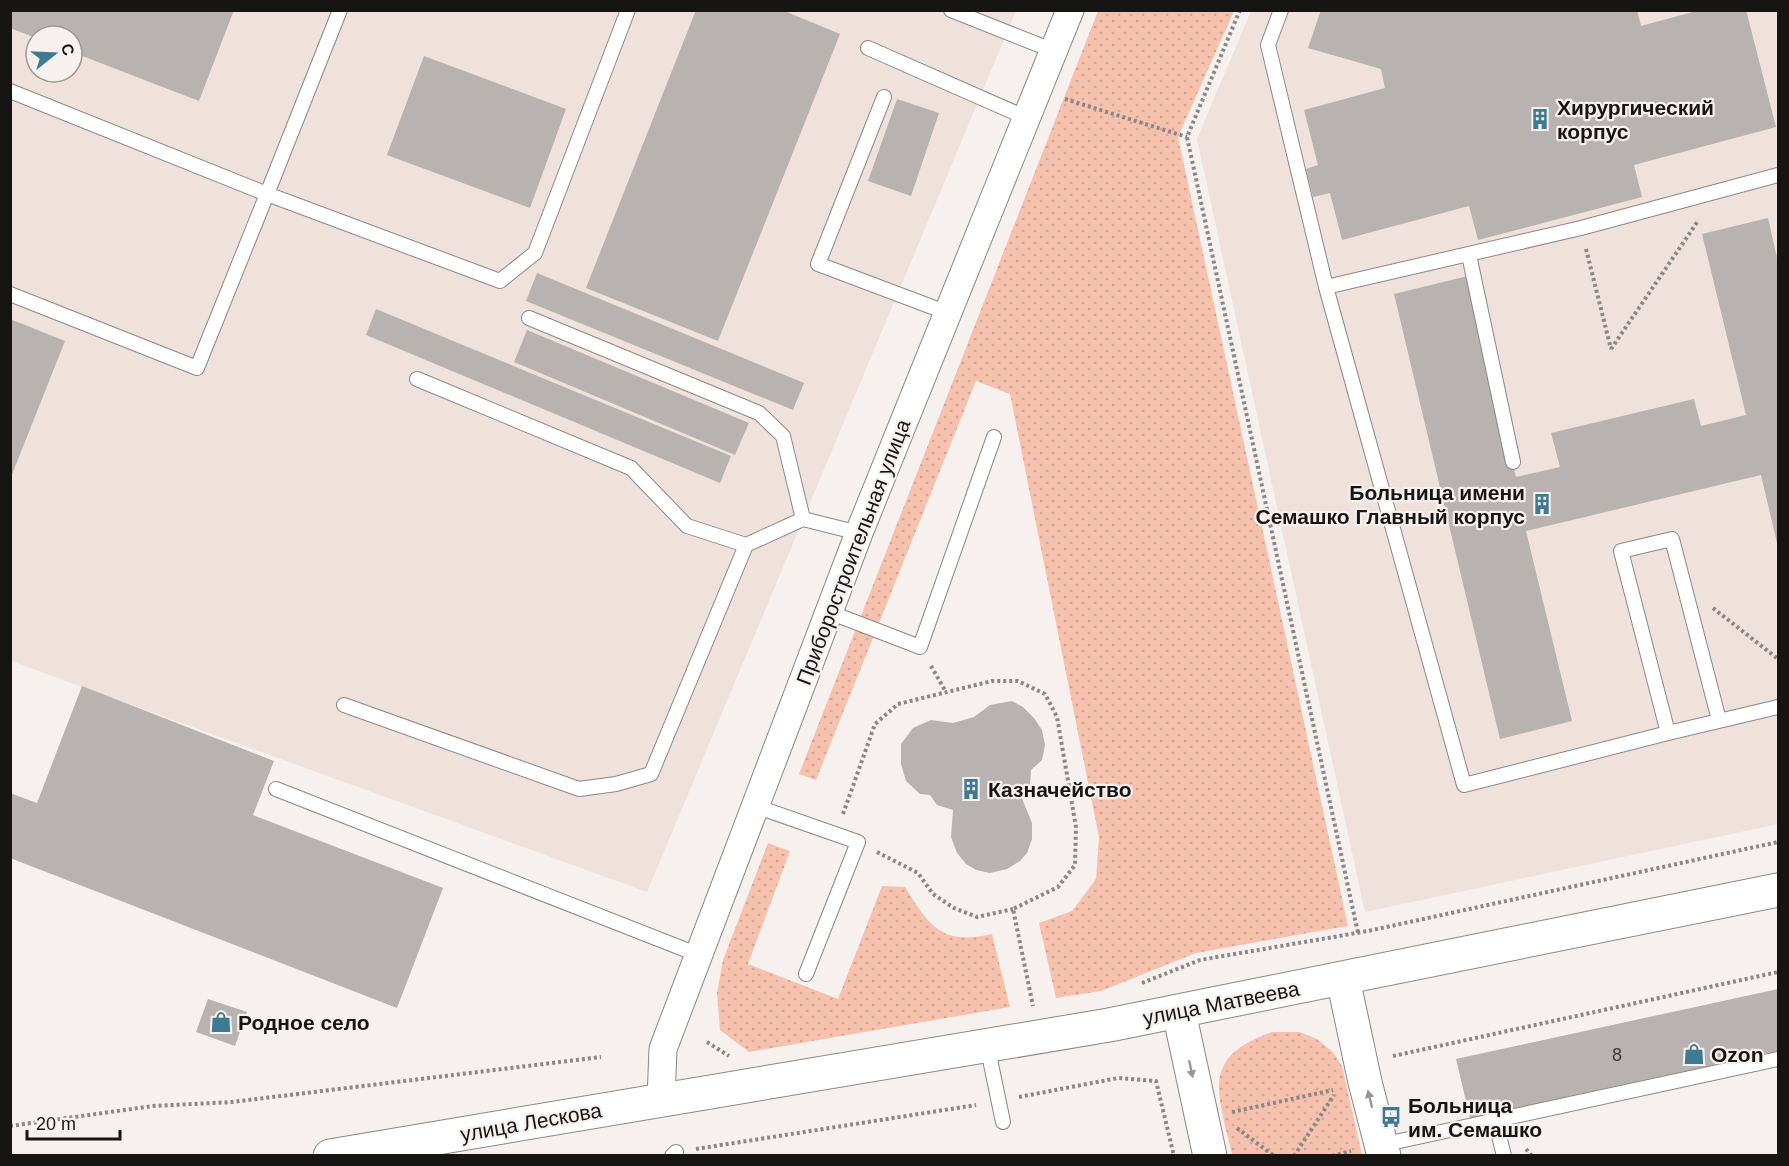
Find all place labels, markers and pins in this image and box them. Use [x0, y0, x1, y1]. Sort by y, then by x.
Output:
place label: Хирургический корпус [1557, 96, 1714, 143]
building icon: Хирургический корпус [1528, 107, 1552, 131]
place label: Больница имени Семашко Главный корпус [1256, 481, 1525, 528]
building icon: Больница имени Семашко Главный корпус [1530, 492, 1554, 516]
building icon: Казначейство [959, 777, 983, 801]
place label: Казначейство [988, 778, 1132, 801]
shop icon: Родное село [209, 1010, 233, 1034]
place label: Родное село [238, 1011, 370, 1034]
shop icon: Ozon [1682, 1042, 1706, 1066]
place label: Ozon [1711, 1043, 1764, 1066]
place label: Больница им. Семашко [1408, 1094, 1542, 1141]
bus stop icon: Больница им. Семашко [1379, 1105, 1403, 1129]

